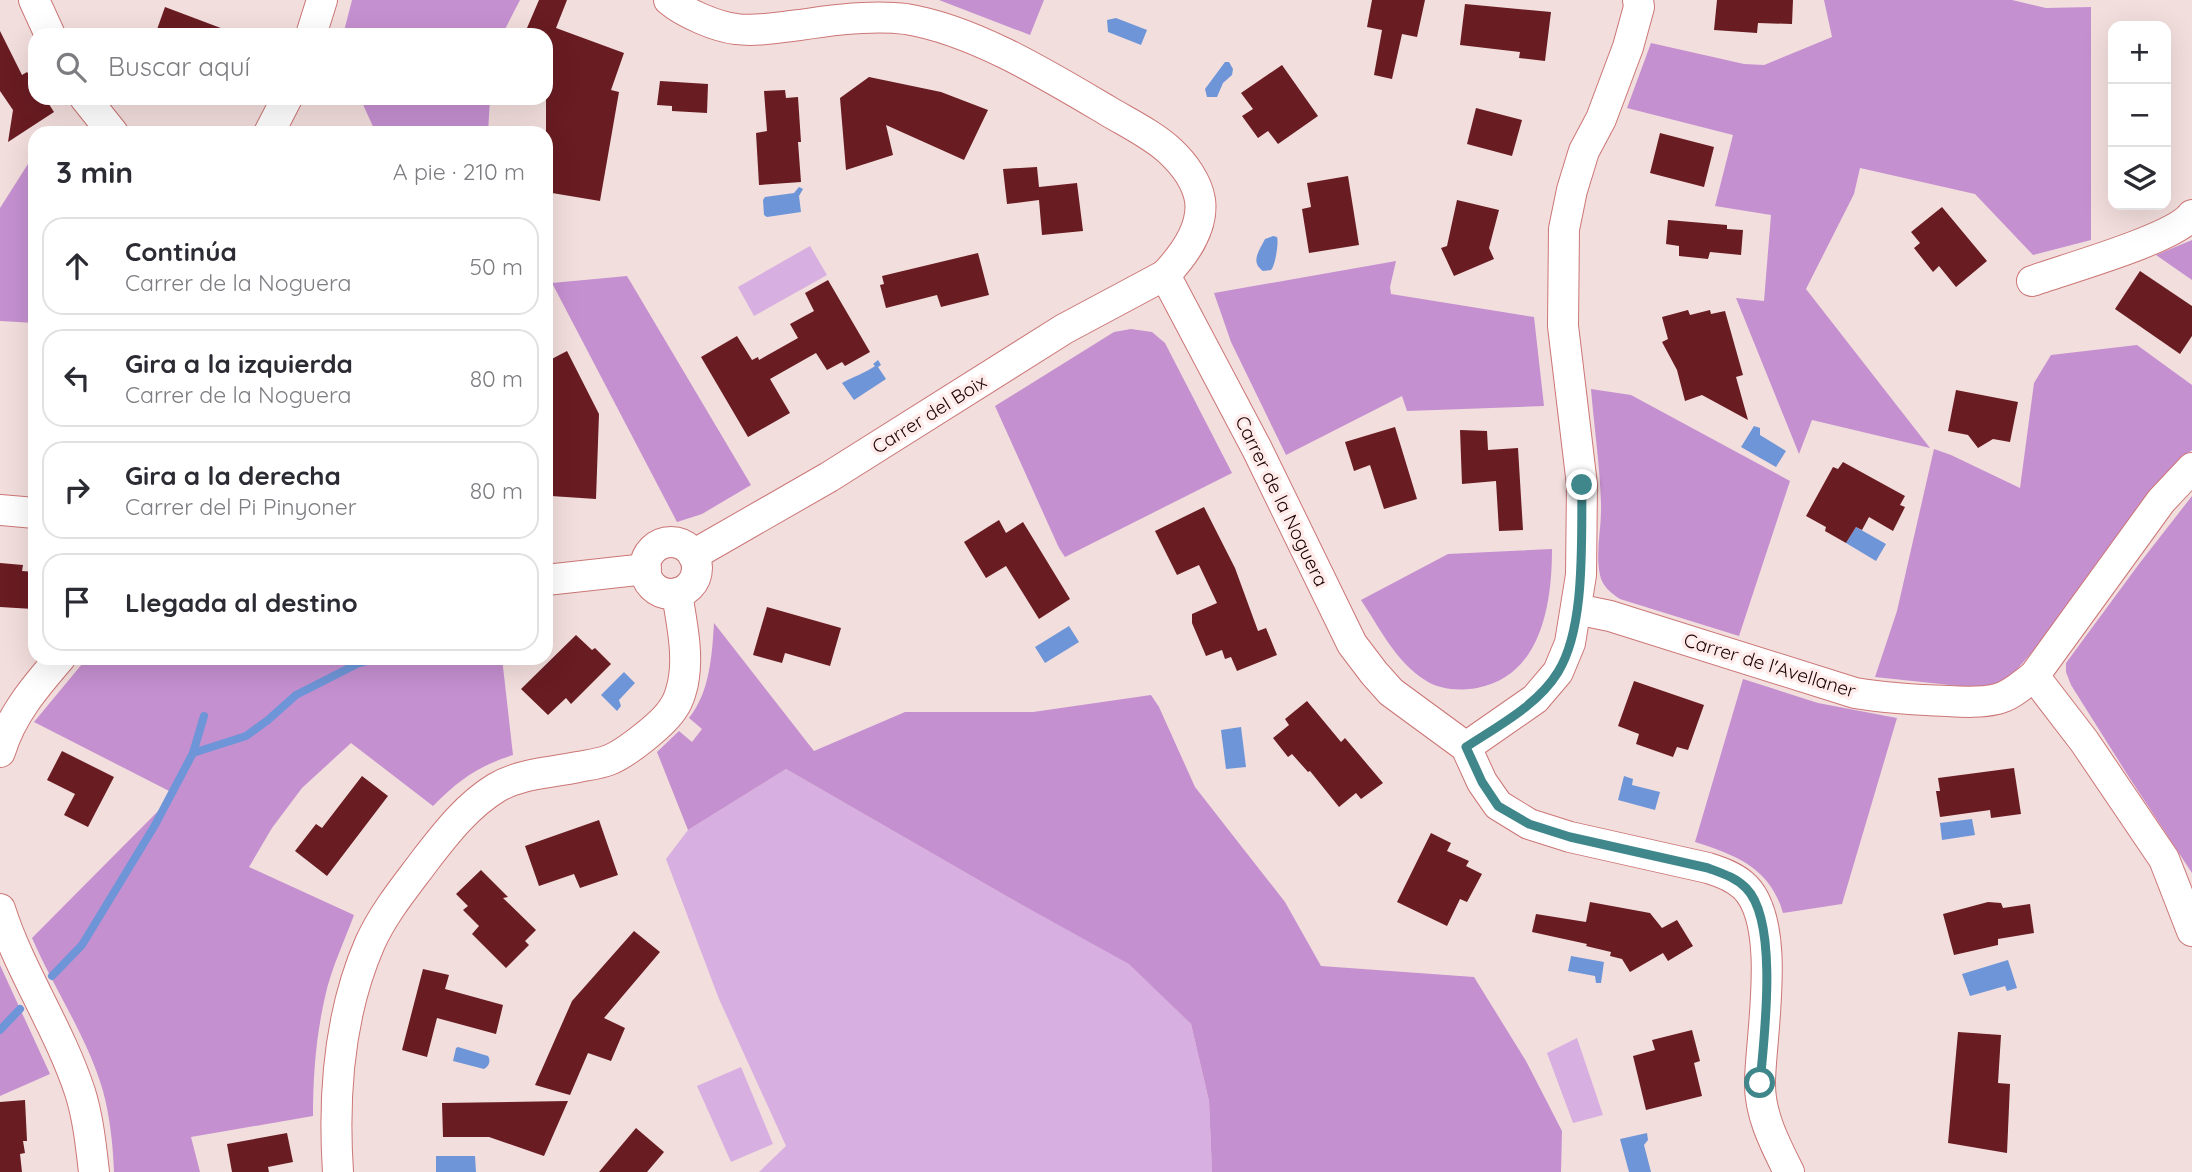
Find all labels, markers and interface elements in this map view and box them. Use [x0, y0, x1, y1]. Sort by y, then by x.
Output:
map controls [2108, 21, 2171, 210]
button: + [2108, 21, 2171, 84]
search box [28, 28, 553, 105]
icon: search [52, 48, 90, 86]
text: Buscar aquí [108, 50, 250, 83]
button: − [2108, 84, 2171, 147]
button: layers [2108, 147, 2171, 210]
text: 3 min [56, 153, 133, 191]
text: A pie · 210 m [393, 157, 525, 186]
text: Continúa [125, 235, 237, 268]
icon: ahead [58, 247, 96, 285]
text: 50 m [470, 252, 523, 281]
text: Carrer de la Noguera [125, 268, 351, 297]
text: Gira a la izquierda [125, 347, 353, 380]
icon: left [58, 359, 96, 397]
text: 80 m [470, 364, 523, 393]
street label: Carrer del Boix [867, 369, 991, 459]
text: Carrer de la Noguera [125, 380, 351, 409]
street label: Carrer de la Noguera [1230, 412, 1334, 590]
text: Gira a la derecha [125, 459, 341, 492]
route end [1566, 469, 1597, 500]
icon: right [58, 471, 96, 509]
text: 80 m [470, 476, 523, 505]
text: Carrer del Pi Pinyoner [125, 492, 357, 521]
icon: arrive [58, 583, 96, 621]
text: Llegada al destino [125, 586, 358, 619]
street label: Carrer de l'Avellaner [1681, 627, 1860, 703]
route start [1744, 1067, 1775, 1098]

